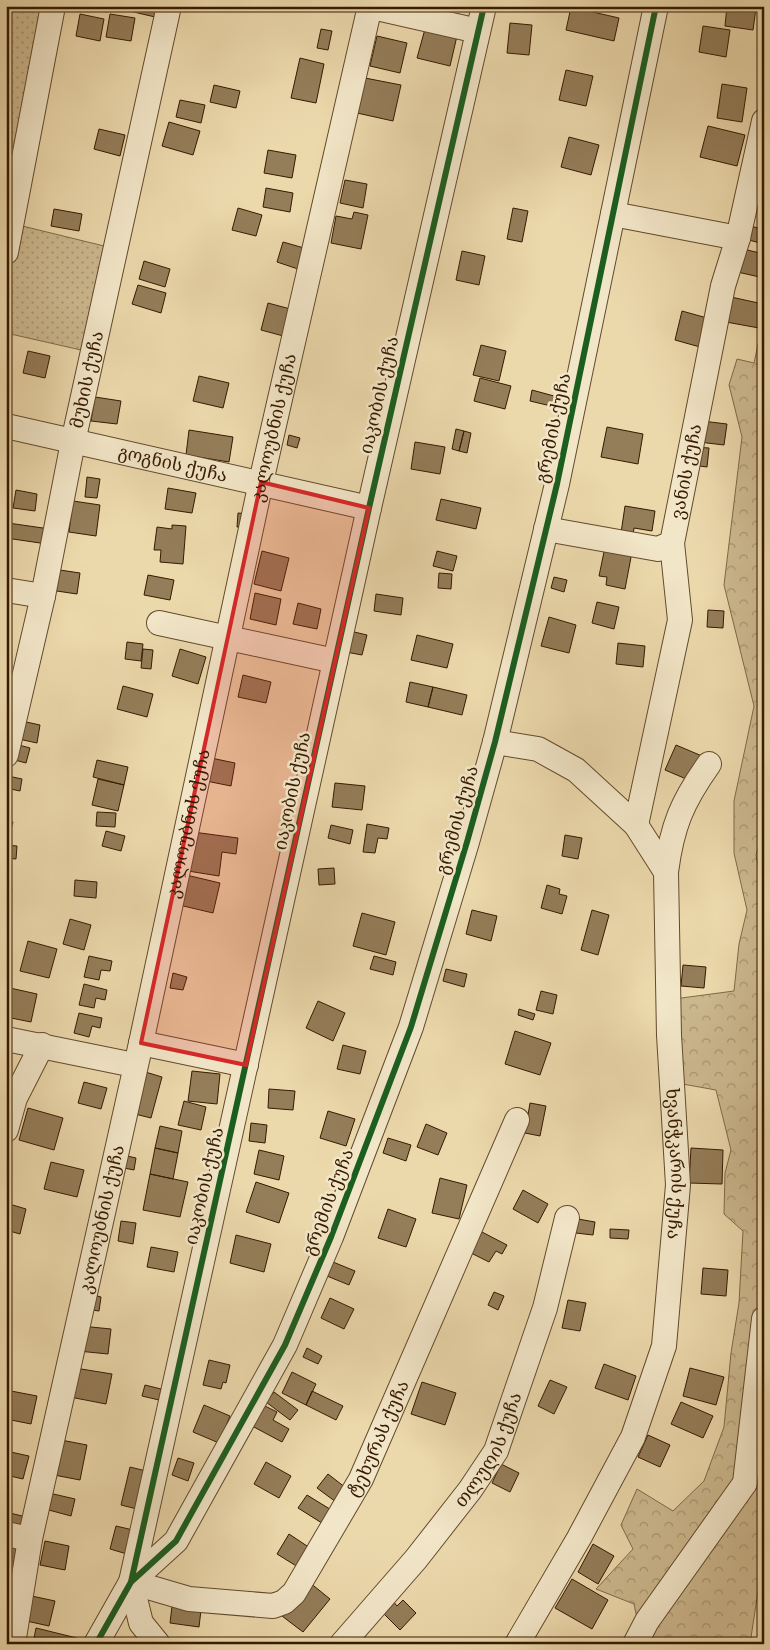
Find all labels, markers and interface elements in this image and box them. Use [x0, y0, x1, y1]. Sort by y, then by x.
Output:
street label: მუხის ქუჩა [65, 329, 108, 430]
street label: იაკობის ქუჩა [355, 334, 403, 456]
street label: კალოუბნის ქუჩა [246, 351, 301, 504]
street label: გრემის ქუჩა [531, 371, 575, 485]
street label: ვანის ქუჩა [666, 422, 706, 521]
street label: გოგნის ქუჩა [116, 441, 230, 487]
street label: იაკობის ქუჩა [269, 730, 315, 852]
street label: კალოუბნის ქუჩა [161, 747, 215, 900]
street label: გრემის ქუჩა [431, 763, 483, 877]
street label: ხვანჭკარის ქუჩა [661, 1087, 689, 1240]
street label: იაკობის ქუჩა [180, 1125, 228, 1247]
street label: კალოუბნის ქუჩა [74, 1143, 129, 1296]
street label: გრემის ქუჩა [298, 1146, 358, 1258]
street label: ტეხურას ქუჩა [342, 1377, 414, 1501]
street label: თლუღის ქუჩა [450, 1389, 526, 1512]

